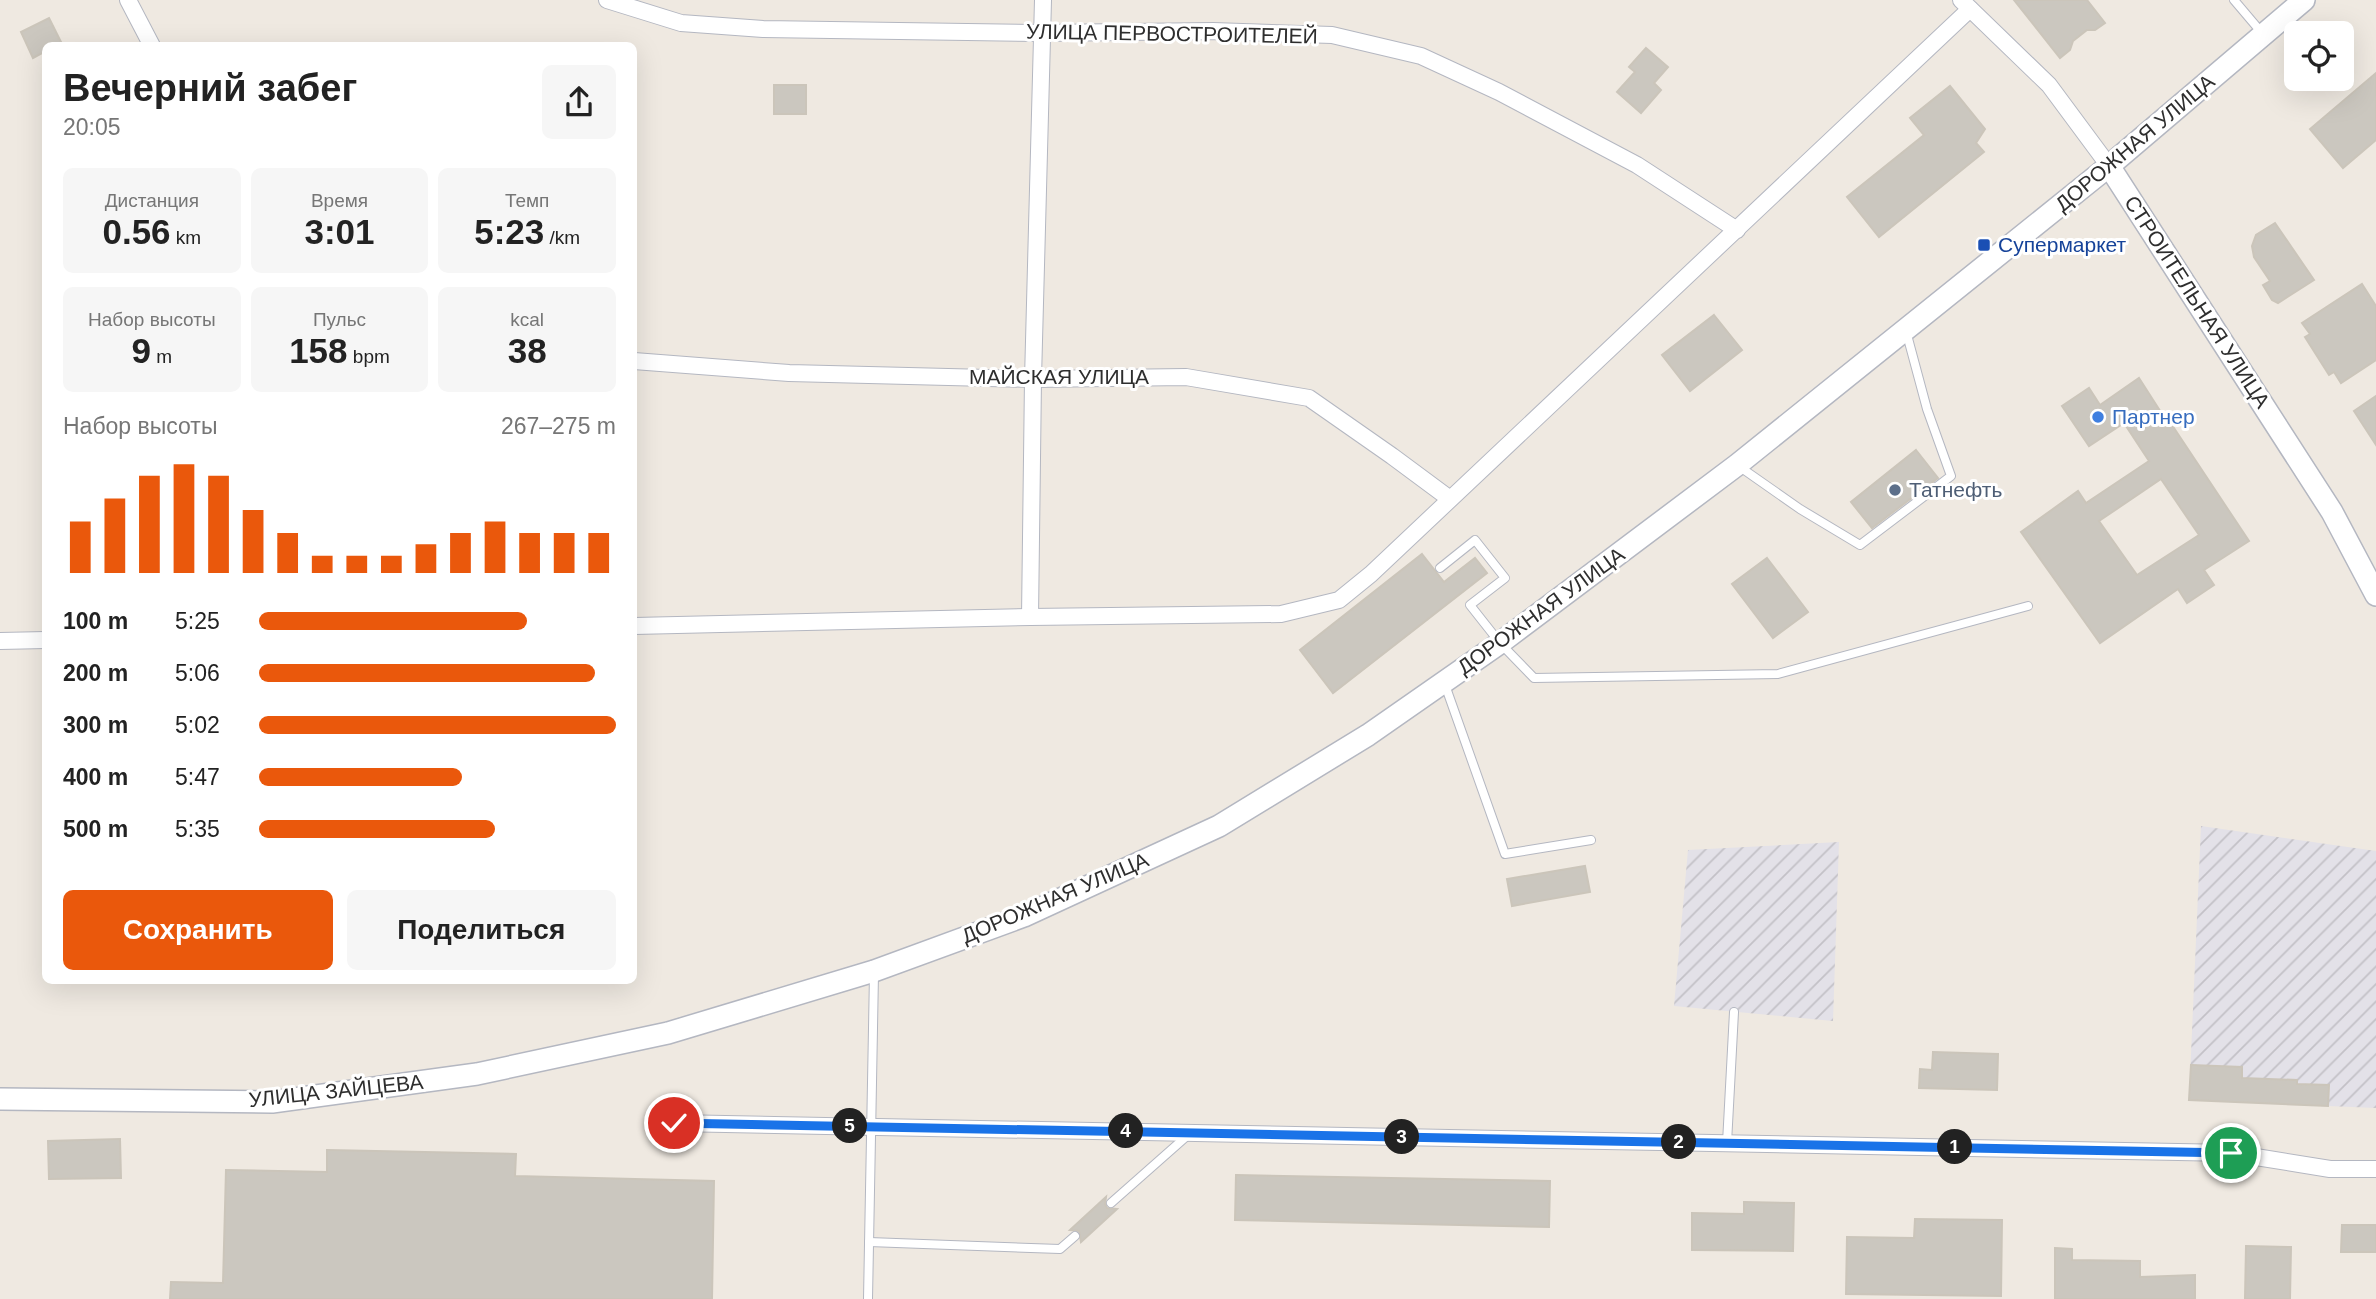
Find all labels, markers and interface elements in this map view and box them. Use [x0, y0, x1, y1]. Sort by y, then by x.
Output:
street label: УЛИЦА ПЕРВОСТРОИТЕЛЕЙ [1026, 19, 1318, 48]
map controls [2284, 21, 2354, 91]
button: locate [2284, 21, 2354, 91]
button: share [542, 65, 616, 139]
text: Вечерний забег [63, 67, 357, 109]
street label: ДОРОЖНАЯ УЛИЦА [2050, 69, 2219, 216]
text: 20:05 [63, 114, 121, 140]
text: Дистанция [105, 190, 199, 211]
text: Время [311, 190, 368, 211]
text: Темп [505, 190, 549, 211]
street label: СТРОИТЕЛЬНАЯ УЛИЦА [2120, 192, 2275, 412]
text: 0.56 [102, 212, 171, 251]
text: 3:01 [304, 212, 375, 251]
text: 5:23 [474, 212, 544, 251]
text: km [171, 227, 201, 248]
text: /km [544, 227, 580, 248]
place label: Супермаркет [1998, 233, 2127, 256]
marker: Супермаркет [1976, 237, 1992, 253]
text: Набор высоты [88, 309, 216, 330]
text: Пульс [313, 309, 366, 330]
text: kcal [510, 309, 544, 330]
text: 9 [132, 331, 151, 370]
text: 158 [289, 331, 348, 370]
text: 38 [508, 331, 547, 370]
text: m [151, 346, 172, 367]
text: bpm [348, 346, 390, 367]
street label: МАЙСКАЯ УЛИЦА [969, 365, 1149, 388]
place label: Партнер [2112, 405, 2195, 428]
marker: Партнер [2090, 409, 2106, 425]
text: Набор высоты [63, 413, 217, 439]
text: 267–275 m [501, 413, 616, 439]
place label: Татнефть [1909, 478, 2002, 501]
marker: Татнефть [1887, 482, 1903, 498]
street label: ДОРОЖНАЯ УЛИЦА [1453, 542, 1629, 679]
text: 100 m [63, 608, 128, 634]
text: 5:25 [175, 608, 220, 634]
text: 200 m [63, 660, 128, 686]
text: 5:06 [175, 660, 220, 686]
text: 300 m [63, 712, 128, 738]
text: 5:02 [175, 712, 220, 738]
text: 400 m [63, 764, 128, 790]
text: 5:47 [175, 764, 220, 790]
text: 500 m [63, 816, 128, 842]
text: 5:35 [175, 816, 220, 842]
street label: ДОРОЖНАЯ УЛИЦА [958, 848, 1152, 947]
button: Сохранить [63, 890, 333, 970]
button: Поделиться [347, 890, 616, 970]
street label: УЛИЦА ЗАЙЦЕВА [247, 1070, 424, 1111]
pin [644, 1093, 704, 1153]
icon: check [655, 1104, 693, 1142]
pin: 5 [832, 1108, 868, 1144]
pin: 4 [1108, 1114, 1144, 1148]
text: 5 [844, 1115, 855, 1136]
text: 4 [1120, 1120, 1131, 1141]
pin: 3 [1384, 1120, 1420, 1154]
pin [2201, 1123, 2261, 1183]
pin: 2 [1662, 1124, 1696, 1160]
text: 3 [1396, 1126, 1407, 1147]
pin: 1 [1938, 1130, 1972, 1164]
text: 2 [1673, 1131, 1684, 1152]
icon: arrive [2212, 1134, 2250, 1172]
text: 1 [1949, 1136, 1960, 1157]

